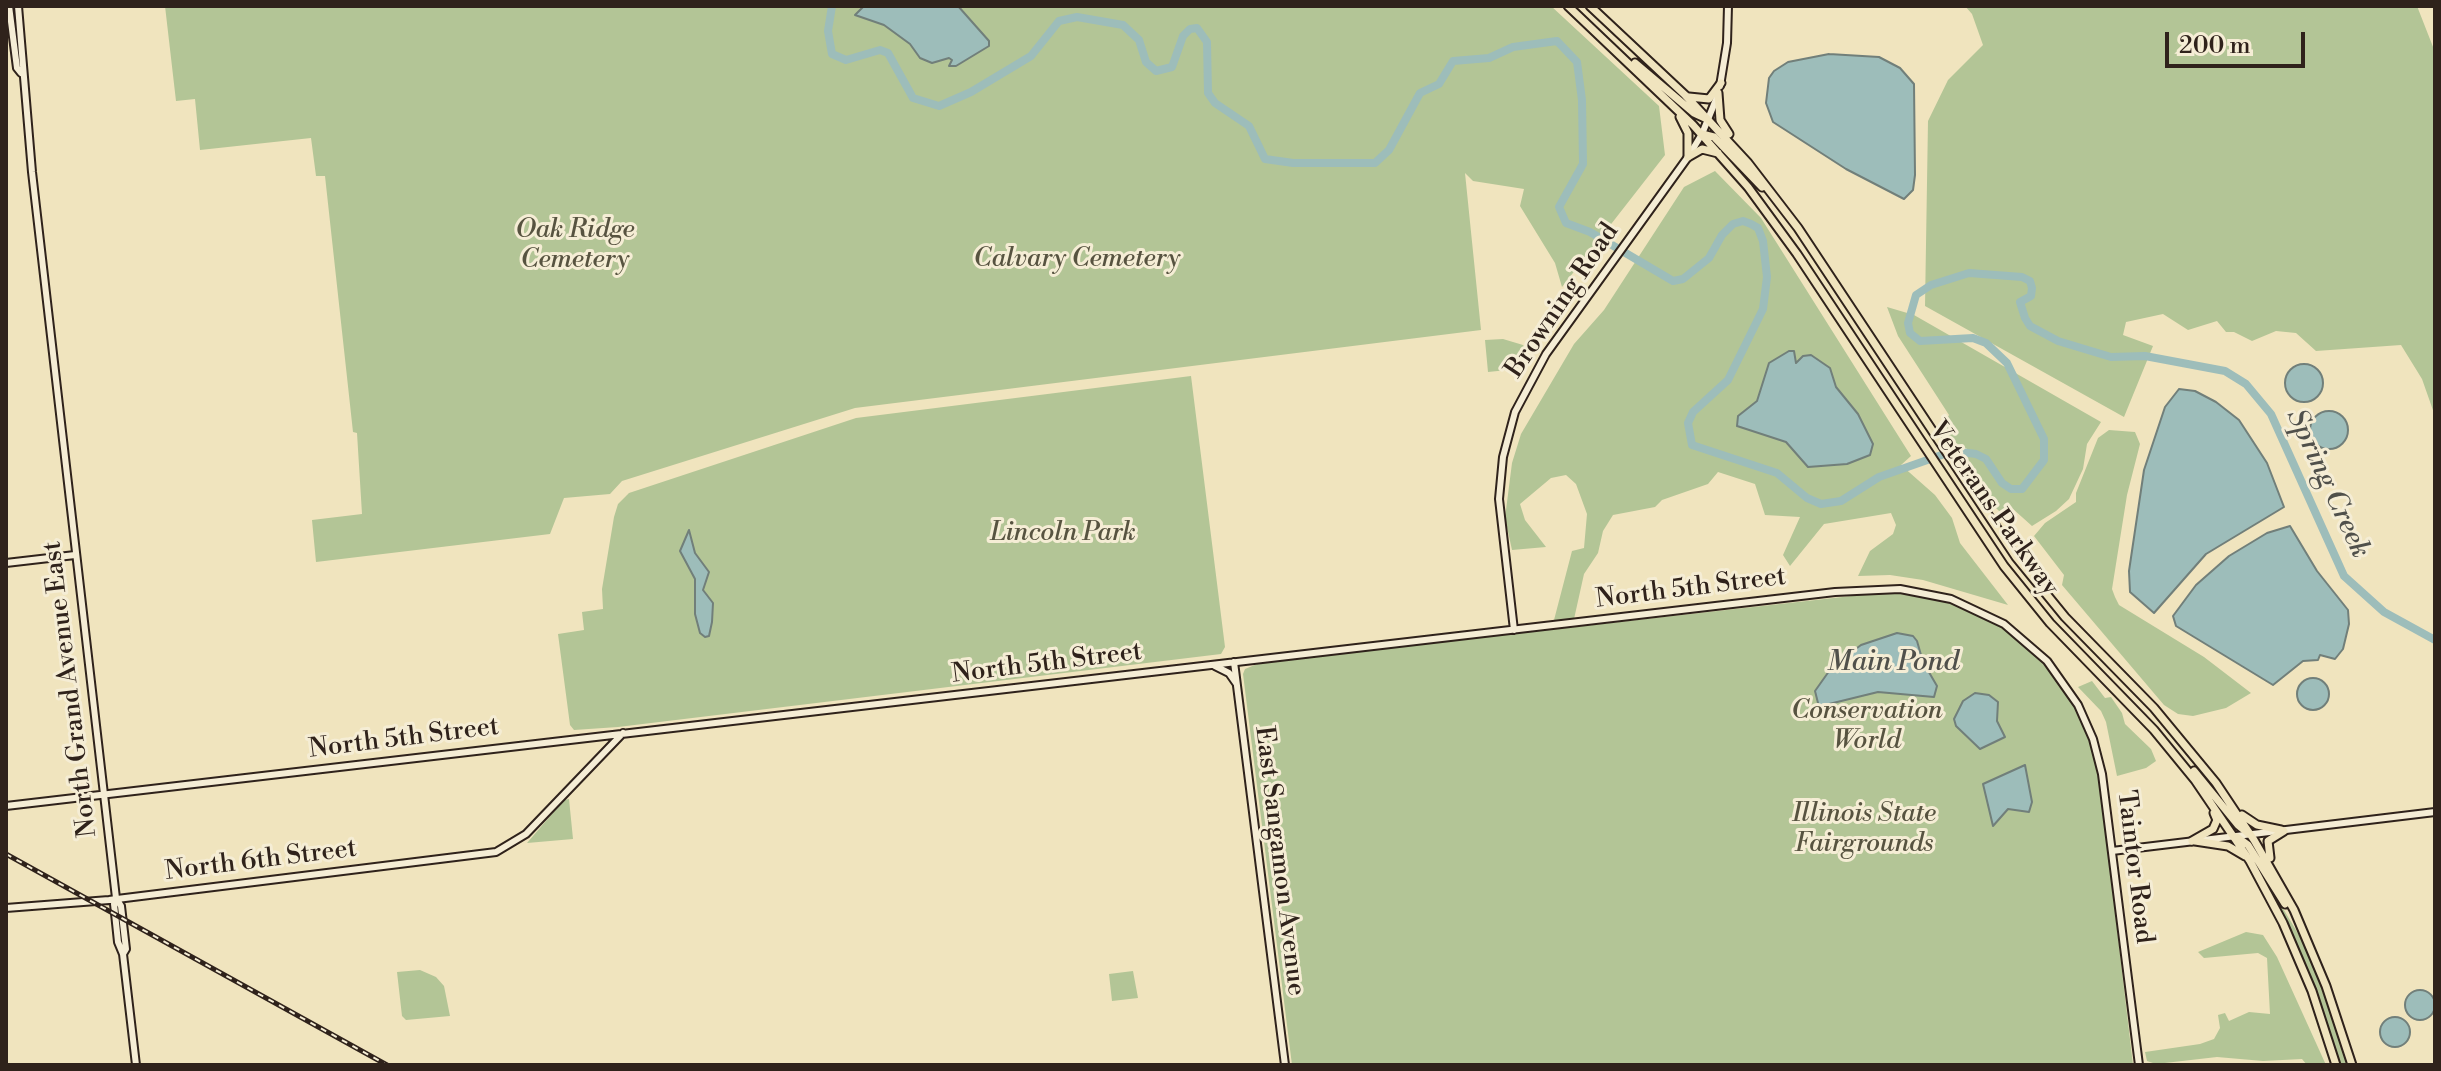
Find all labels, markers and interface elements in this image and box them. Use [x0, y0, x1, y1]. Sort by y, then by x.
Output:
scale bar [2169, 16, 2309, 66]
text: 200 m [2179, 31, 2250, 61]
park label: Oak Ridge Cemetery [515, 215, 635, 276]
street label: Browning Road [1500, 218, 1626, 384]
park label: Calvary Cemetery [973, 244, 1181, 276]
water label: Spring Creek [2278, 404, 2376, 564]
street label: Veterans Parkway [1921, 416, 2065, 602]
park label: Lincoln Park [990, 518, 1136, 550]
street label: North Grand Avenue East [37, 539, 105, 839]
street label: North 5th Street [1594, 562, 1788, 616]
street label: North 5th Street [950, 637, 1144, 691]
water label: Main Pond [1827, 646, 1959, 680]
park label: Conservation World [1791, 696, 1943, 758]
street label: North 5th Street [307, 712, 501, 766]
street label: East Sangamon Avenue [1247, 724, 1311, 998]
street label: Taintor Road [2109, 788, 2159, 946]
park label: Illinois State Fairgrounds [1792, 799, 1936, 860]
street label: North 6th Street [163, 834, 359, 888]

